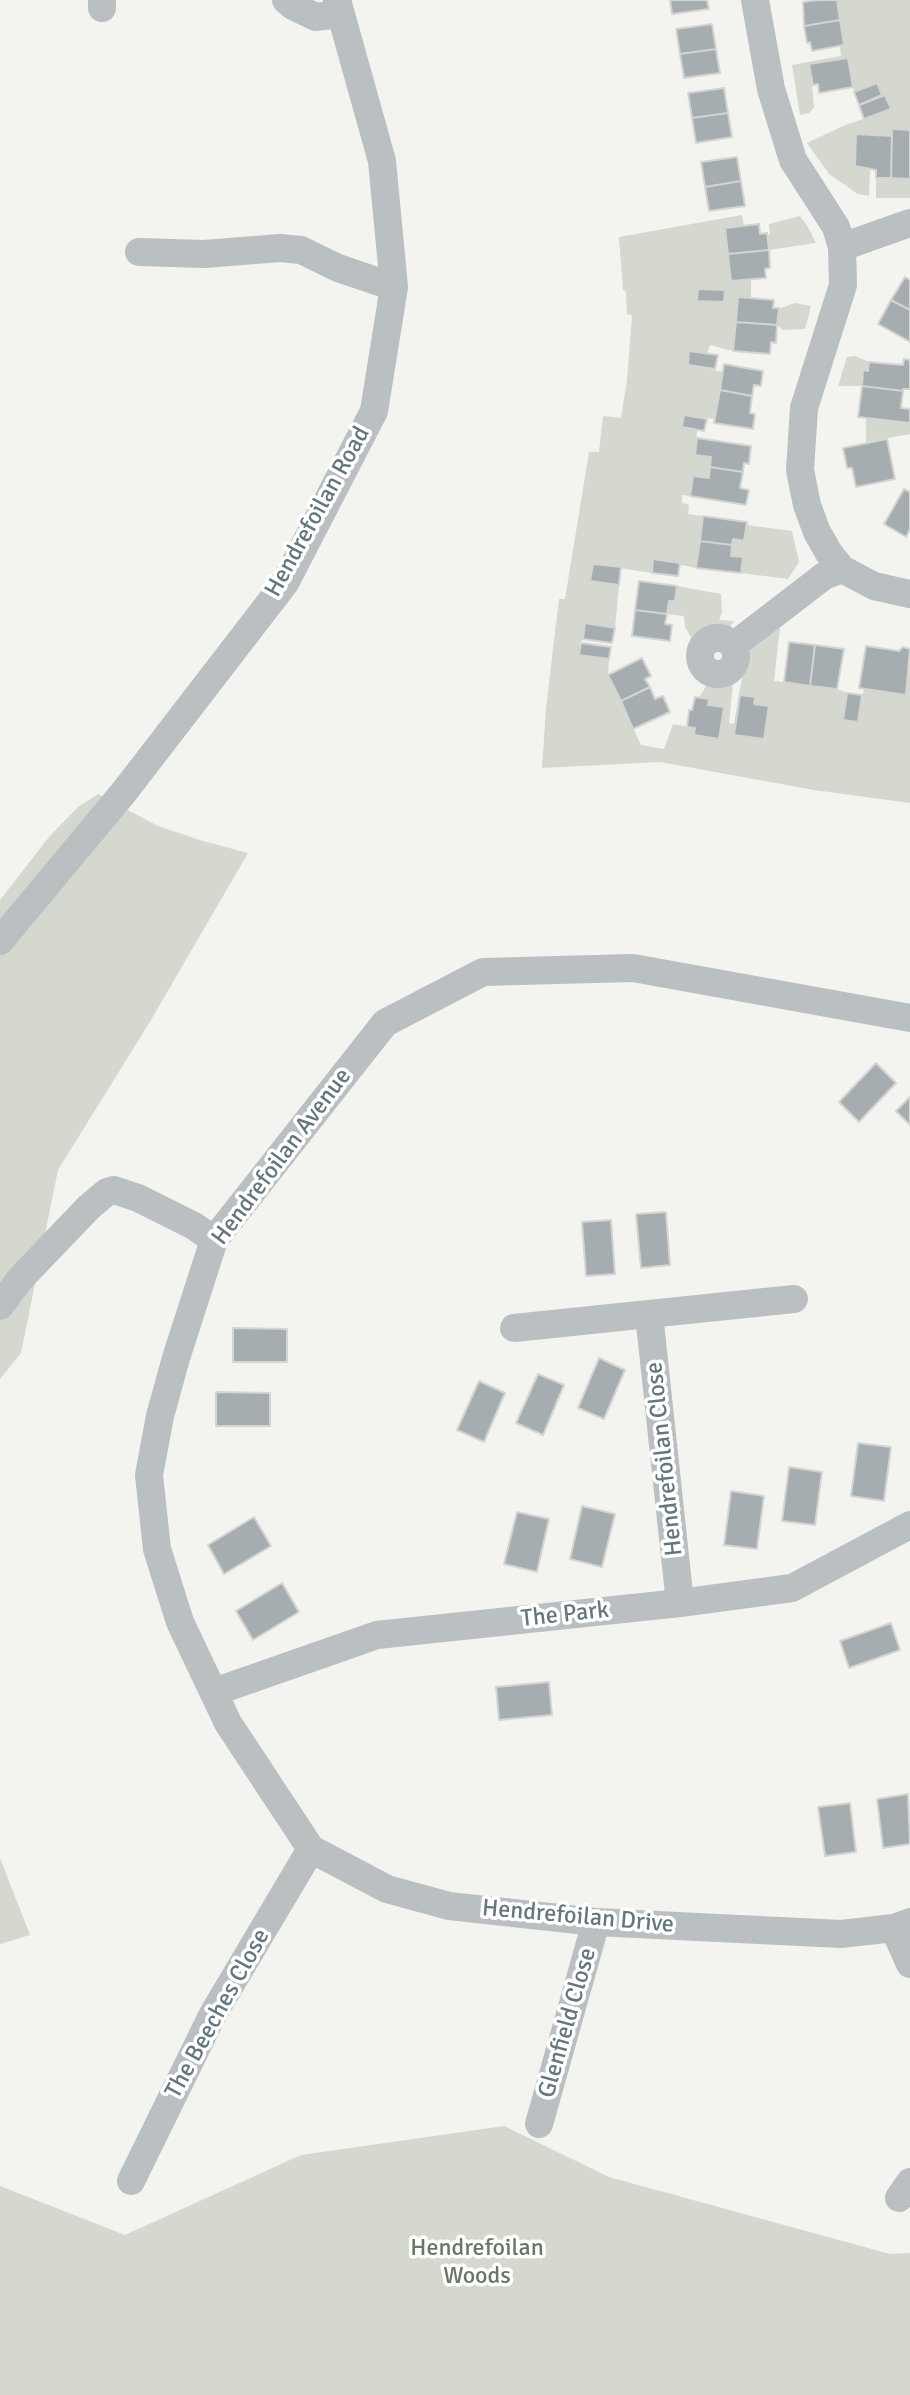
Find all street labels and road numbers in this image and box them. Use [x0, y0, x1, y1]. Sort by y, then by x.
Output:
street label: Hendrefoilan Road [259, 422, 377, 602]
street label: Hendrefoilan Avenue [206, 1063, 358, 1251]
street label: Hendrefoilan Close [640, 1360, 690, 1558]
street label: The Park [520, 1596, 610, 1634]
street label: Hendrefoilan Drive [481, 1894, 675, 1940]
street label: The Beeches Close [160, 1924, 276, 2104]
street label: Glenfield Close [533, 1945, 603, 2101]

